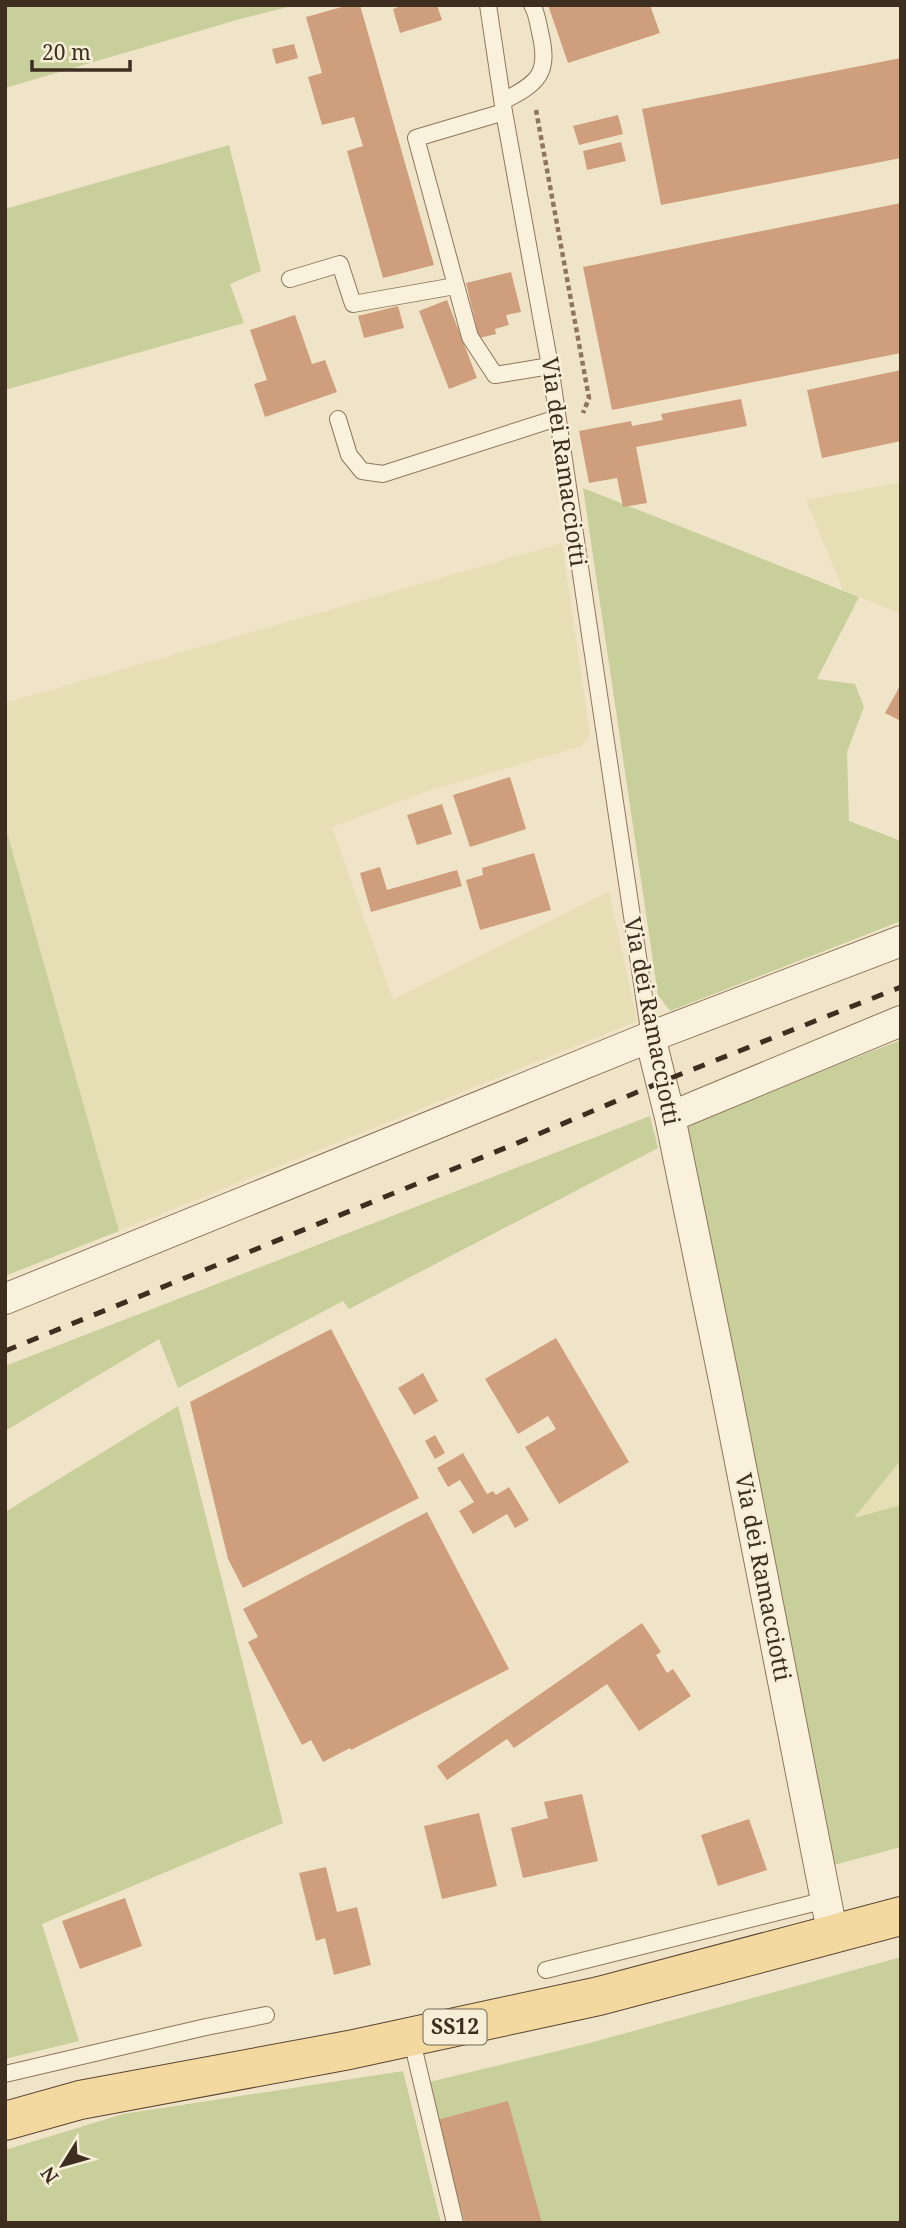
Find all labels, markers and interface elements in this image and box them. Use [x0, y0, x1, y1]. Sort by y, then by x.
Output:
scale bar [32, 28, 130, 72]
text: 20 m [42, 38, 91, 66]
street label: Via dei Ramacciotti [534, 355, 596, 569]
street label: Via dei Ramacciotti [617, 914, 689, 1128]
street label: Via dei Ramacciotti [728, 1470, 800, 1684]
road number: SS12 [424, 2010, 486, 2044]
north arrow [28, 2130, 98, 2200]
text: N [35, 2161, 64, 2189]

